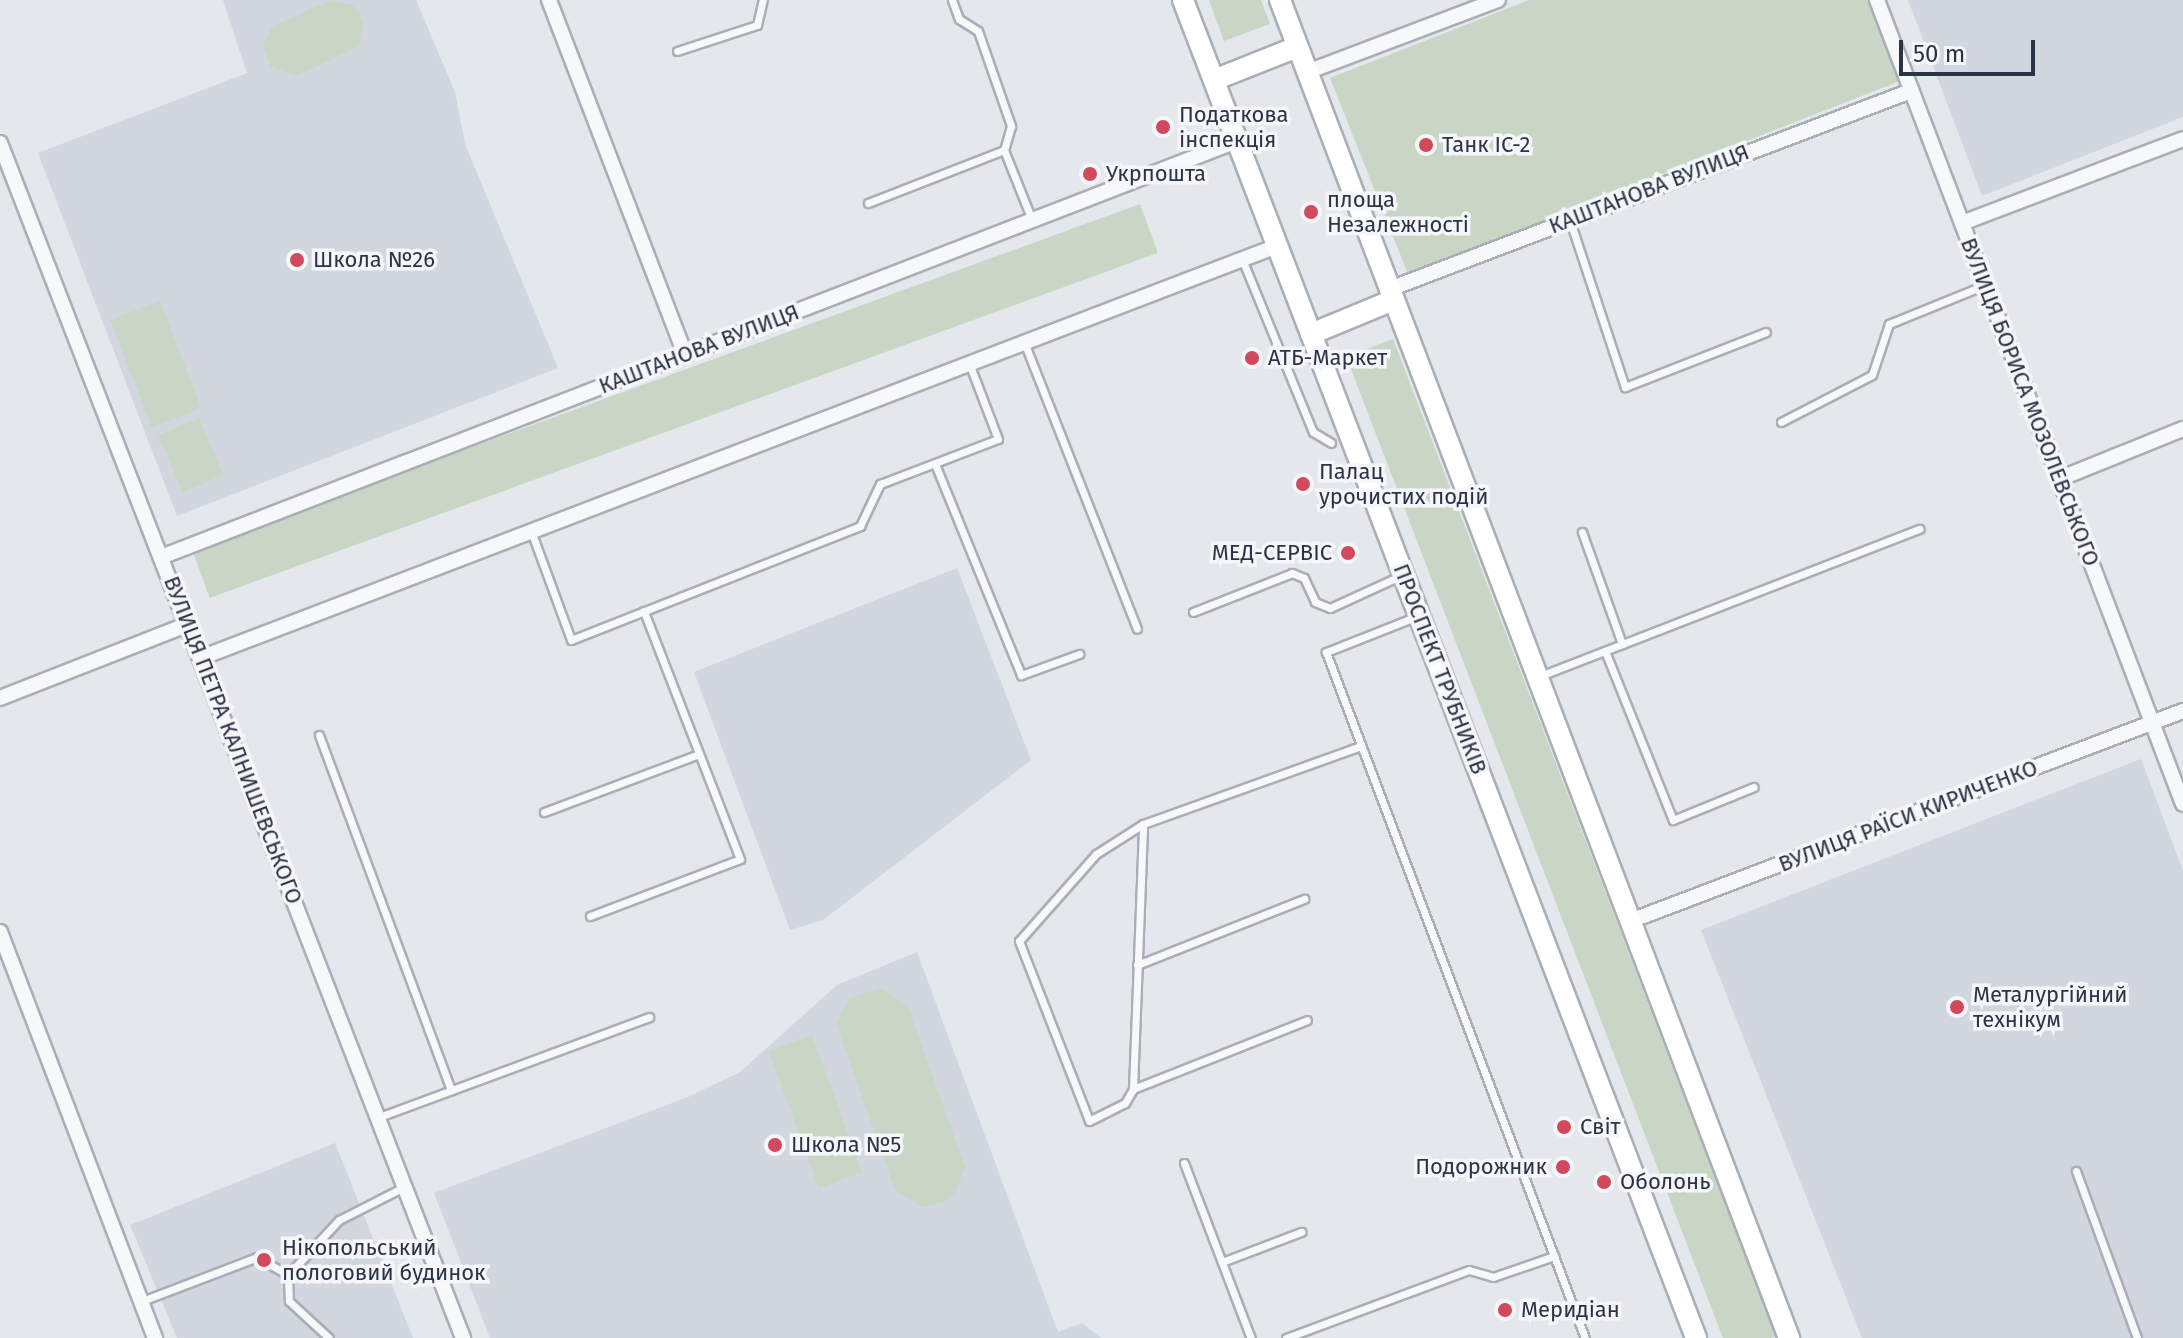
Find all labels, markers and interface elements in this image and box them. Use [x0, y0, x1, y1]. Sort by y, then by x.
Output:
scale bar [1903, 24, 2039, 74]
text: 50 m [1913, 40, 1965, 68]
place label: Податкова інспекція [1179, 101, 1288, 152]
marker: Податкова інспекція [1154, 118, 1172, 136]
place label: Танк ІС-2 [1442, 132, 1530, 158]
marker: Танк ІС-2 [1417, 136, 1435, 154]
street label: КАШТАНОВА ВУЛИЦЯ [1545, 139, 1753, 239]
place label: Укрпошта [1106, 161, 1206, 187]
marker: Укрпошта [1081, 165, 1099, 183]
place label: площа Незалежності [1327, 186, 1469, 238]
marker: площа Незалежності [1302, 203, 1320, 221]
street label: ВУЛИЦЯ БОРИСА МОЗОЛЕВСЬКОГО [1955, 234, 2105, 570]
place label: Школа №26 [313, 247, 435, 273]
marker: Школа №26 [288, 251, 306, 269]
street label: КАШТАНОВА ВУЛИЦЯ [595, 299, 803, 399]
place label: АТБ-Маркет [1268, 345, 1387, 371]
marker: АТБ-Маркет [1243, 349, 1261, 367]
place label: Палац урочистих подій [1319, 458, 1489, 510]
marker: Палац урочистих подій [1294, 475, 1312, 493]
place label: МЕД-СЕРВІС [1212, 540, 1332, 566]
marker: МЕД-СЕРВІС [1339, 544, 1357, 562]
street label: ПРОСПЕКТ ТРУБНИКІВ [1388, 560, 1492, 778]
street label: ВУЛИЦЯ ПЕТРА КАЛНИШЕВСЬКОГО [158, 572, 308, 908]
street label: ВУЛИЦЯ РАЇСИ КИРИЧЕНКО [1775, 754, 2041, 878]
place label: Металургійний технікум [1973, 981, 2127, 1032]
marker: Металургійний технікум [1948, 998, 1966, 1016]
place label: Світ [1580, 1114, 1621, 1140]
marker: Світ [1555, 1118, 1573, 1136]
place label: Школа №5 [791, 1132, 901, 1158]
marker: Школа №5 [766, 1136, 784, 1154]
place label: Подорожник [1415, 1154, 1547, 1180]
marker: Подорожник [1554, 1158, 1572, 1176]
place label: Оболонь [1620, 1169, 1711, 1195]
marker: Оболонь [1595, 1173, 1613, 1191]
place label: Нікопольський пологовий будинок [282, 1234, 486, 1286]
marker: Нікопольський пологовий будинок [253, 1249, 275, 1271]
place label: Меридіан [1521, 1297, 1620, 1323]
marker: Меридіан [1496, 1301, 1514, 1319]

